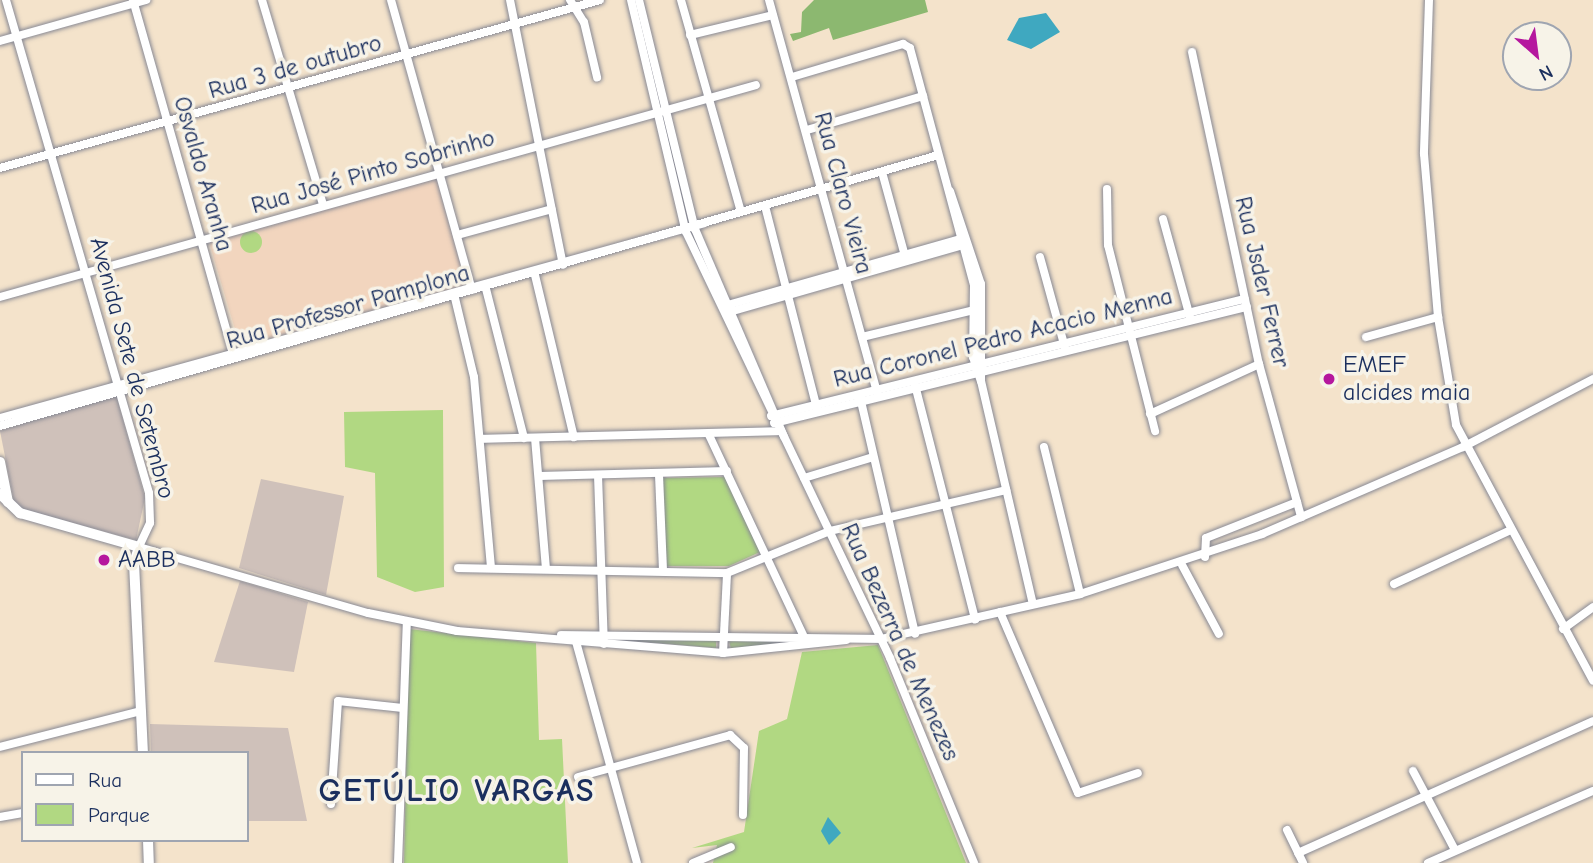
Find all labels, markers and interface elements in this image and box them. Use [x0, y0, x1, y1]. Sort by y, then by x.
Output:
north arrow [1502, 21, 1572, 91]
street label: Rua 3 de outubro [205, 29, 385, 105]
text: N [1535, 60, 1557, 85]
street label: Osvaldo Aranha [167, 93, 239, 255]
street label: Rua Claro Vieira [808, 109, 878, 277]
street label: Rua José Pinto Sobrinho [248, 123, 498, 221]
street label: Rua Jsder Ferrer [1228, 194, 1296, 370]
street label: Avenida Sete de Setembro [83, 234, 181, 502]
street label: Rua Professor Pamplona [223, 258, 473, 356]
street label: Rua Coronel Pedro Acacio Menna [830, 282, 1176, 394]
place label: EMEF alcides maia [1343, 351, 1470, 407]
marker: EMEF alcides maia [1321, 371, 1337, 387]
street label: Rua Bezerra de Menezes [835, 519, 965, 765]
place label: AABB [118, 546, 176, 574]
marker: AABB [96, 552, 112, 568]
legend [21, 751, 248, 842]
text: Rua [88, 768, 122, 792]
district label: GETÚLIO VARGAS [320, 772, 594, 810]
text: Parque [88, 803, 150, 827]

